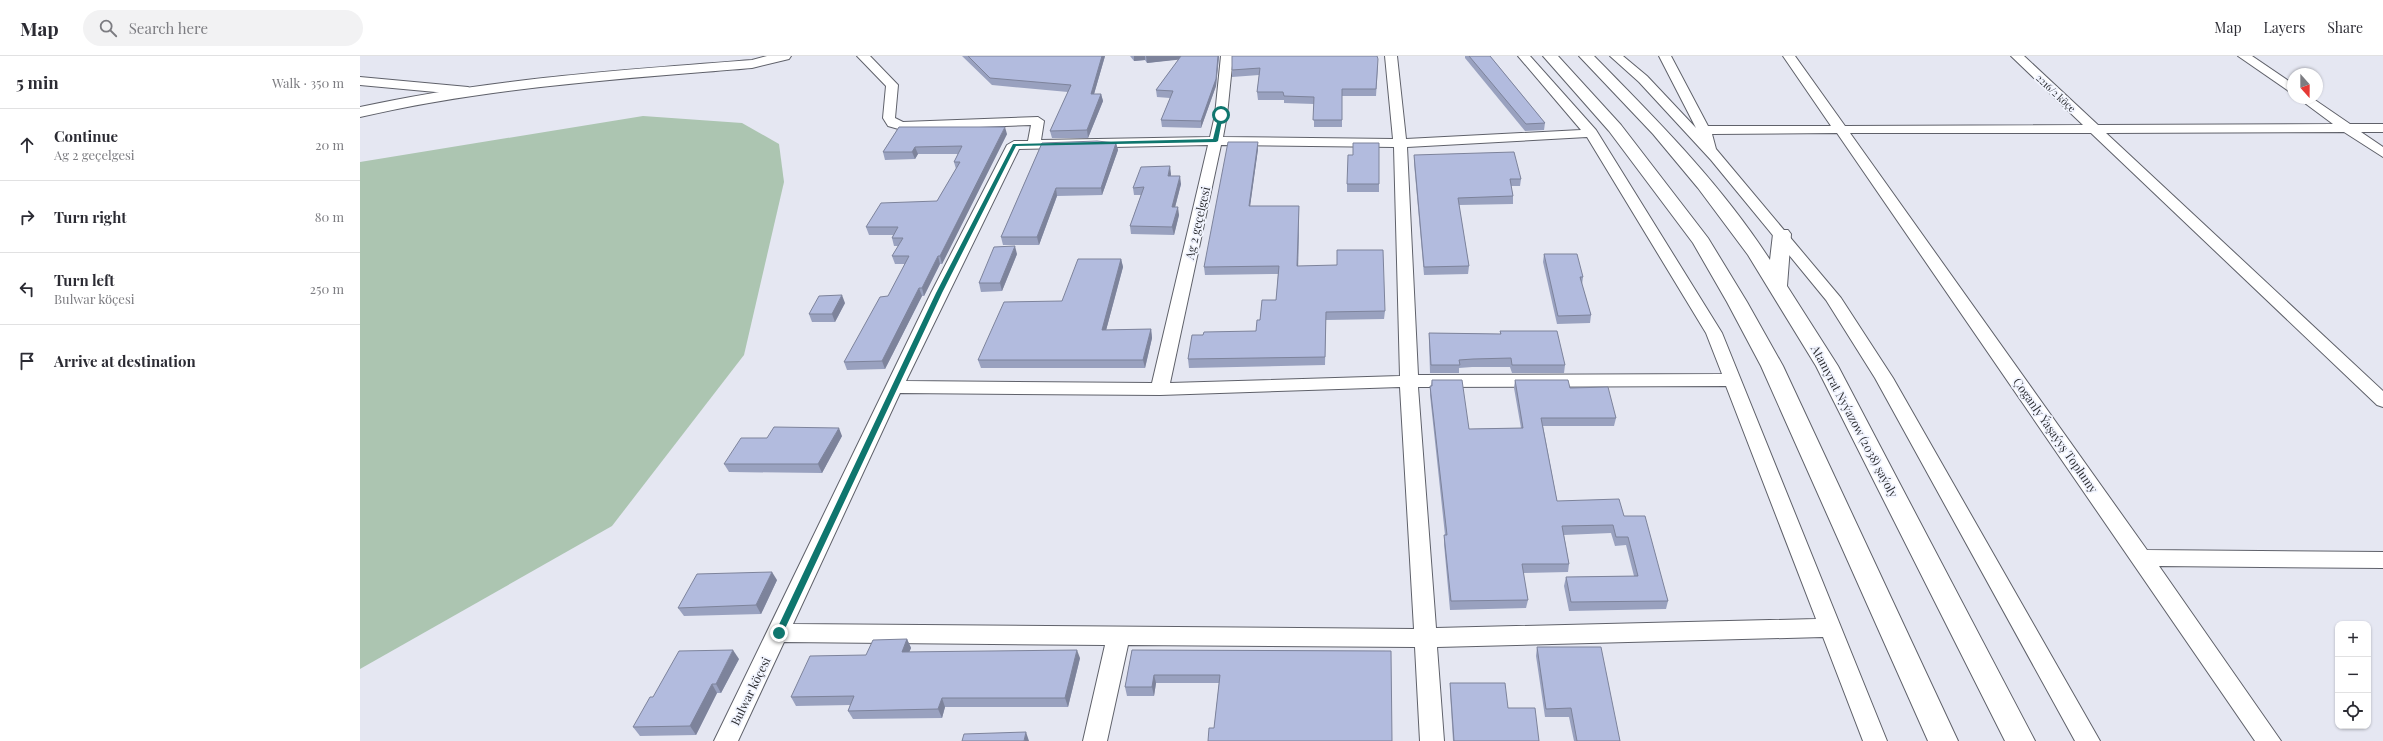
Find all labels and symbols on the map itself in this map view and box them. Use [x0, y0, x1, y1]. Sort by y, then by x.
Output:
north arrow [2287, 68, 2323, 104]
street label: 2216/2 köçe [2033, 71, 2079, 115]
route start [1212, 106, 1230, 124]
street label: Ag 2 geçelgesi [1181, 184, 1213, 262]
street label: Atamyrat Nyýazow (2038) şaýoly [1807, 341, 1902, 500]
street label: Çoganly Ýaşaýyş Toplumy [2010, 374, 2102, 496]
route end [770, 624, 788, 642]
street label: Bulwar köçesi [727, 654, 774, 728]

